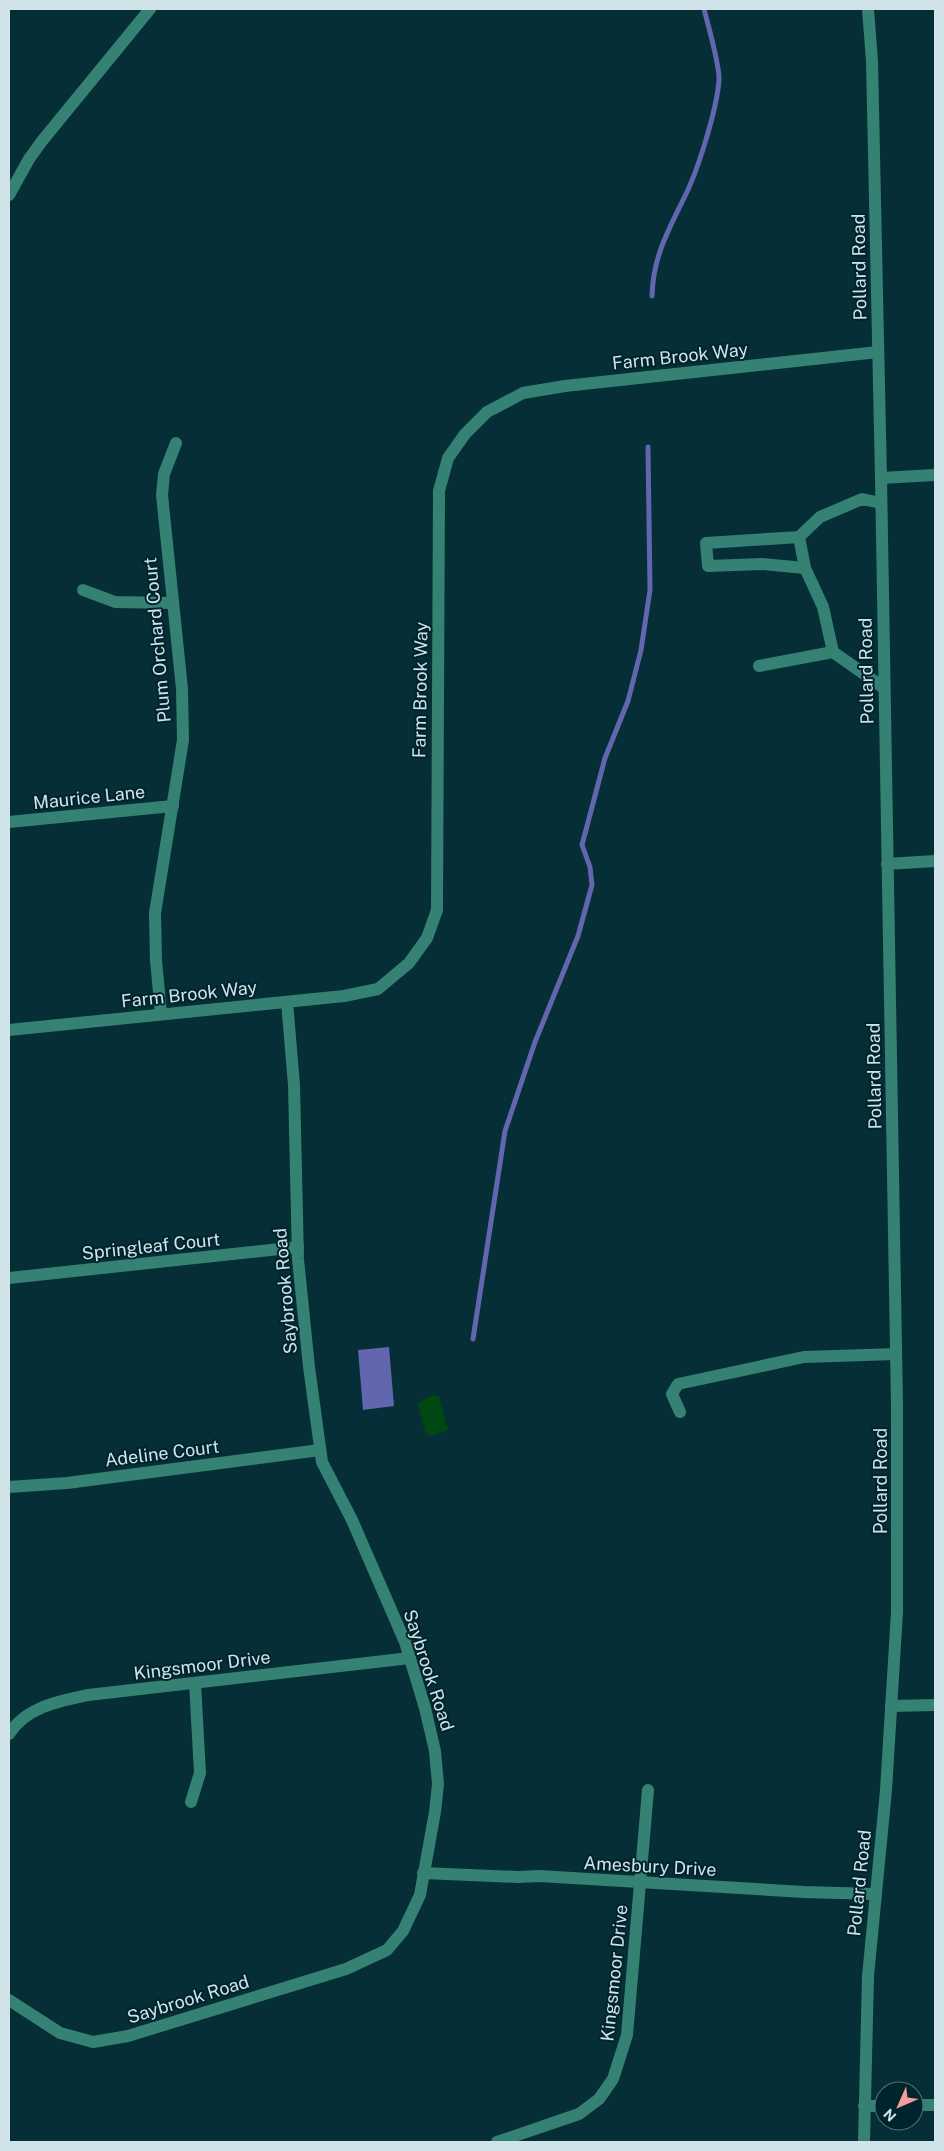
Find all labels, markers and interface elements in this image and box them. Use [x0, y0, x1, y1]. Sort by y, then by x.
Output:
street label: Pollard Road [848, 214, 870, 320]
street label: Farm Brook Way [611, 338, 749, 374]
street label: Plum Orchard Court [139, 556, 175, 724]
street label: Pollard Road [855, 618, 877, 724]
street label: Farm Brook Way [408, 621, 432, 758]
street label: Maurice Lane [32, 781, 146, 813]
street label: Farm Brook Way [120, 976, 258, 1012]
street label: Pollard Road [863, 1023, 885, 1129]
street label: Saybrook Road [269, 1227, 301, 1355]
street label: Springleaf Court [81, 1228, 221, 1264]
street label: Pollard Road [870, 1428, 891, 1534]
street label: Adeline Court [104, 1436, 220, 1470]
street label: Saybrook Road [399, 1607, 459, 1733]
street label: Kingsmoor Drive [132, 1646, 272, 1684]
street label: Pollard Road [843, 1829, 875, 1937]
street label: Amesbury Drive [583, 1852, 717, 1880]
street label: Kingsmoor Drive [596, 1903, 632, 2043]
street label: Saybrook Road [124, 1970, 252, 2028]
north arrow [874, 2081, 924, 2131]
text: N [880, 2106, 899, 2125]

